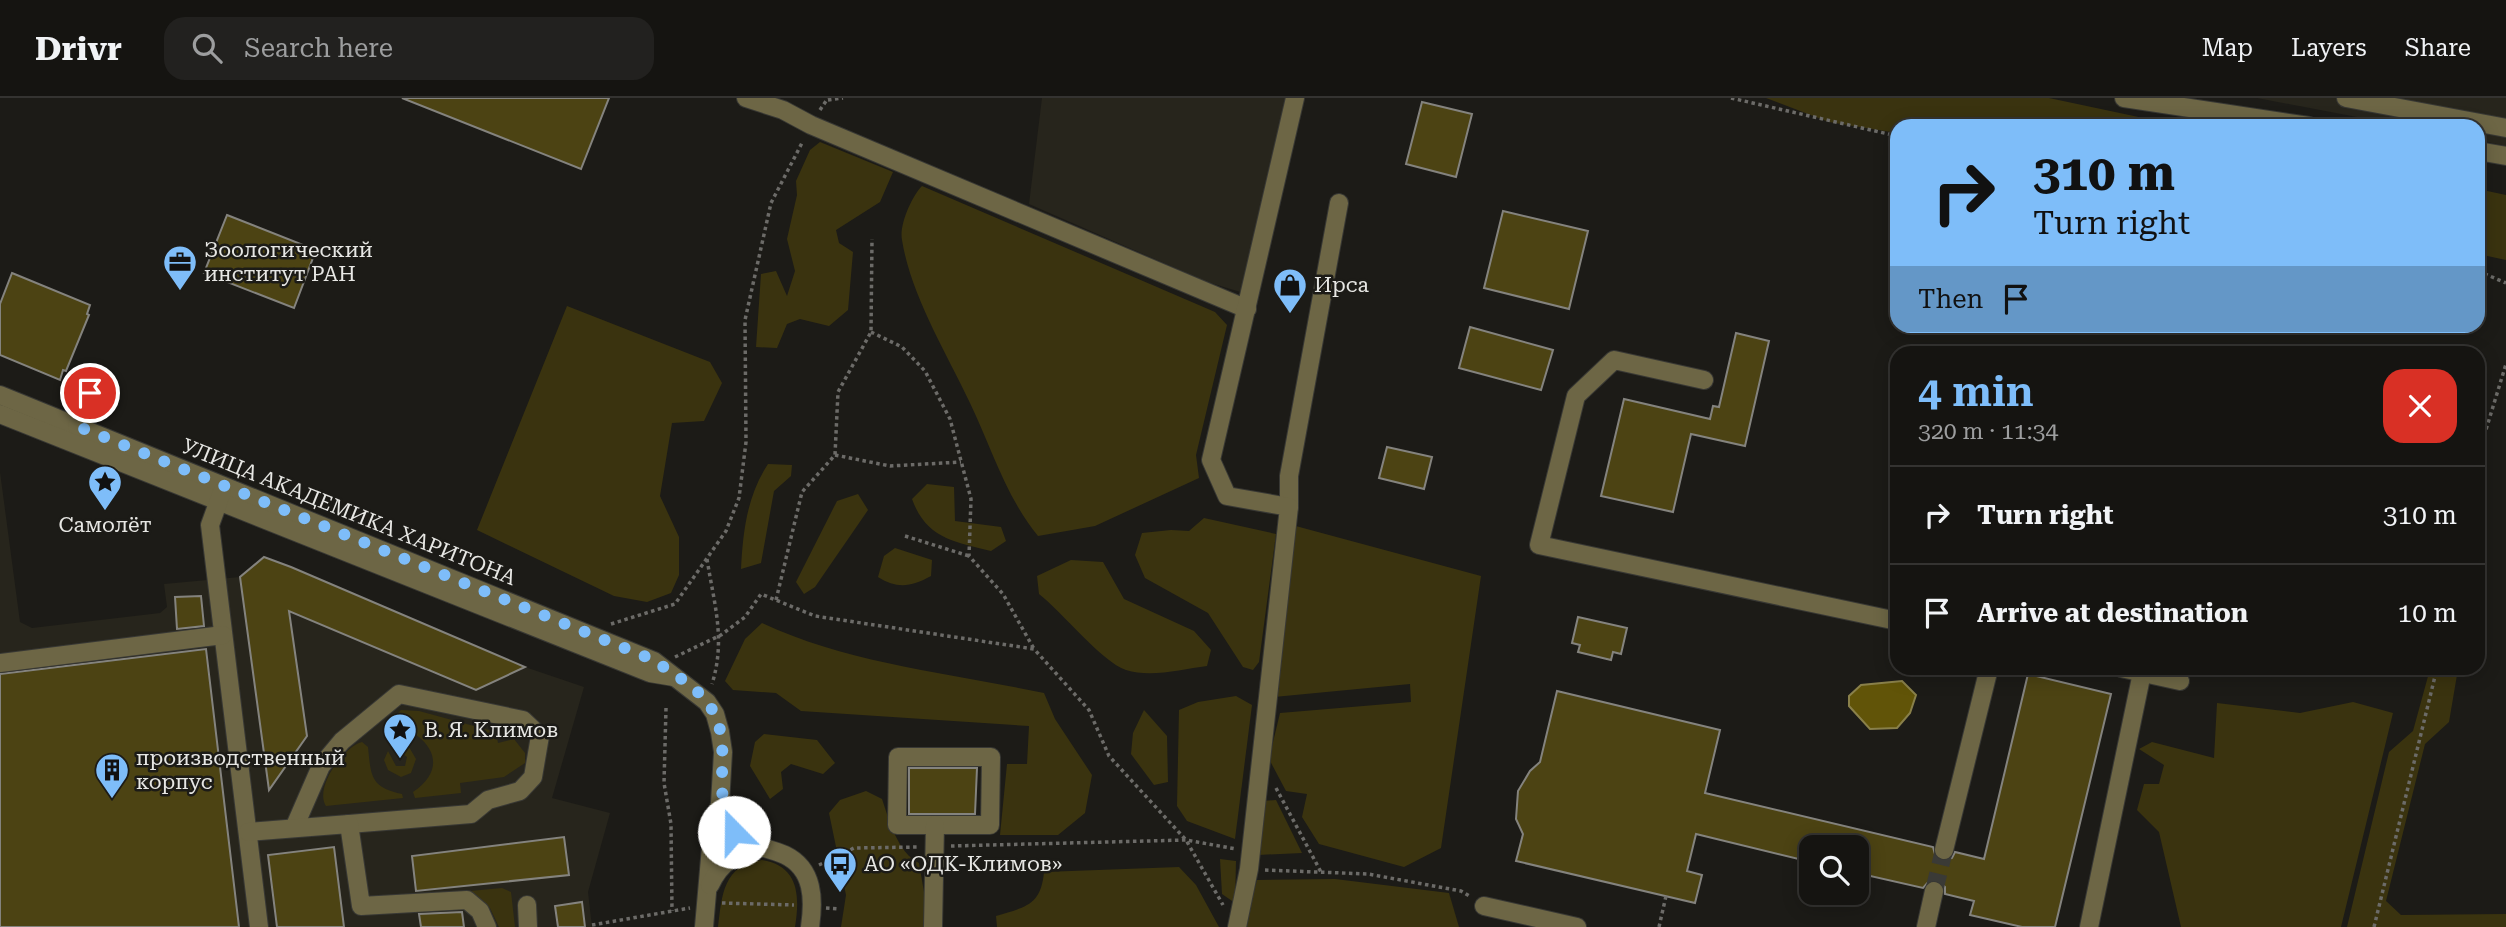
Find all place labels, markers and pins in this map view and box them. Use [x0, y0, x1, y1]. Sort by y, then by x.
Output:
place label: Зоологический институт РАН [204, 238, 373, 286]
office icon: Зоологический институт РАН [161, 243, 199, 292]
shop icon: Ирса [1271, 266, 1309, 315]
place label: Ирса [1314, 273, 1369, 297]
pin [60, 363, 120, 423]
place icon: Самолёт [86, 463, 124, 512]
place label: Самолёт [58, 513, 152, 537]
place icon: В. Я. Климов [381, 711, 419, 760]
place label: В. Я. Климов [424, 718, 558, 742]
place label: производственный корпус [136, 746, 345, 794]
building icon: производственный корпус [93, 751, 131, 800]
bus stop icon: АО «ОДК-Климов» [821, 845, 859, 894]
place label: АО «ОДК-Климов» [864, 852, 1062, 876]

